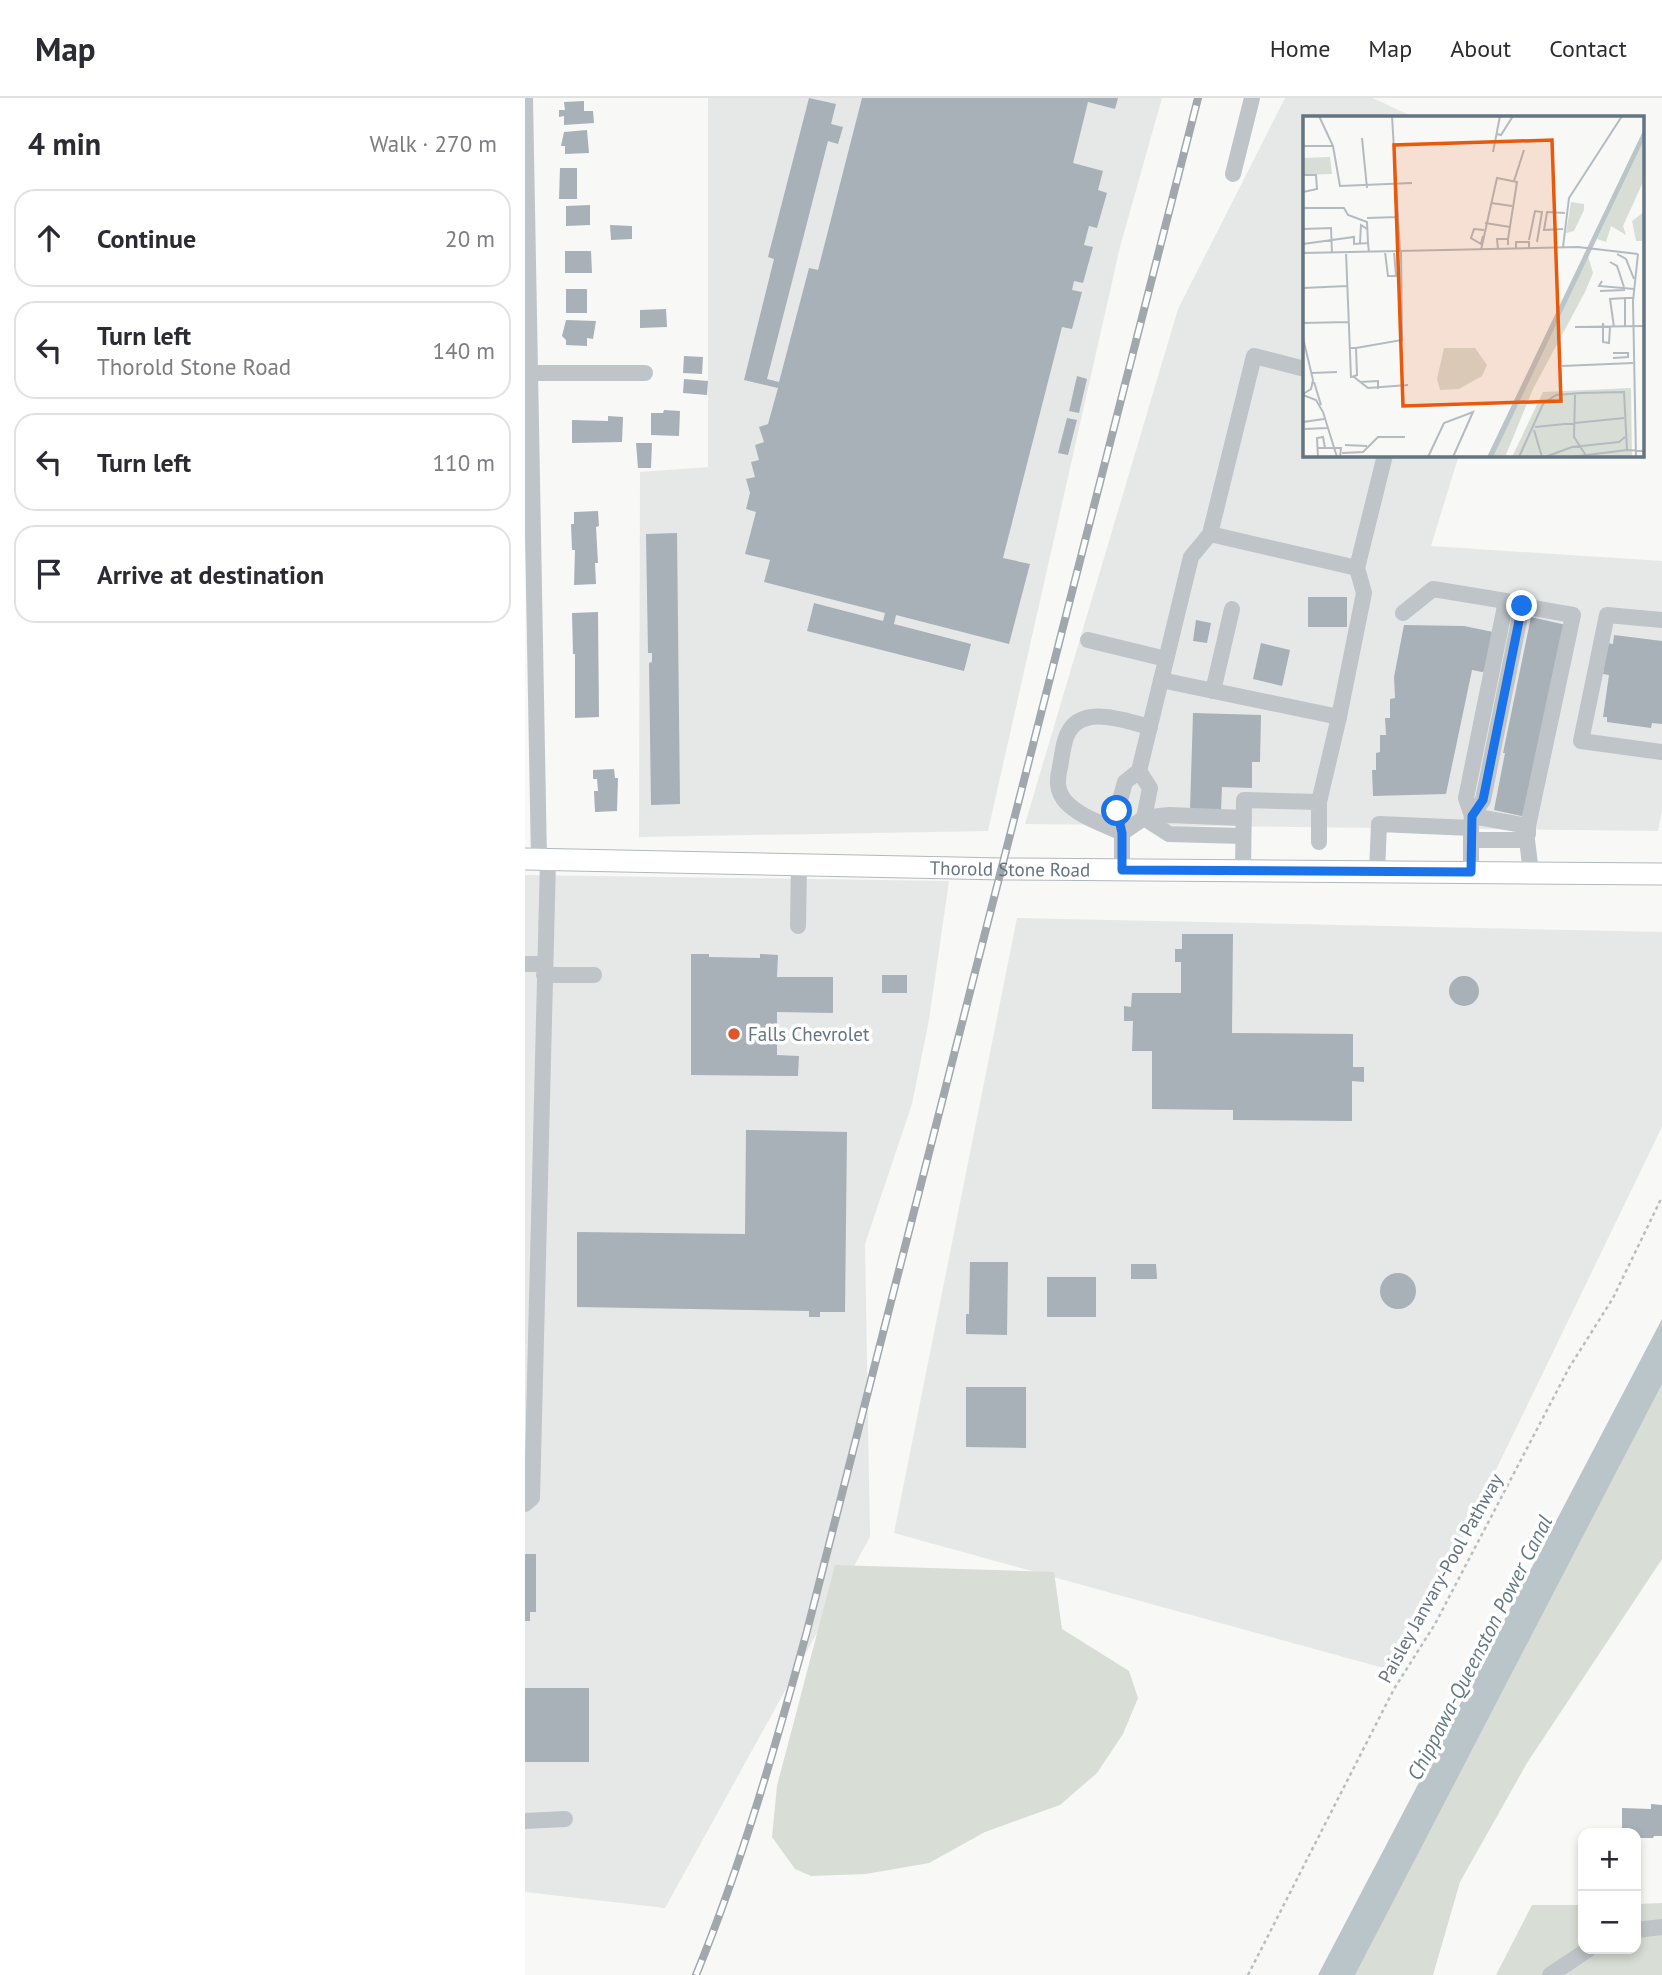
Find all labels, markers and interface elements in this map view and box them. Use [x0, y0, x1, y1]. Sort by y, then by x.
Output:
text: Map [35, 27, 96, 70]
text: Home [1270, 33, 1330, 64]
text: Map [1368, 33, 1412, 64]
text: About [1450, 33, 1511, 64]
text: Contact [1549, 33, 1627, 64]
inset map [1303, 116, 1645, 457]
text: 4 min [28, 124, 101, 163]
text: Walk · 270 m [370, 129, 497, 158]
icon: ahead [30, 219, 68, 257]
text: Continue [97, 222, 196, 255]
text: 20 m [445, 224, 495, 253]
text: Turn left [97, 319, 191, 352]
icon: left [30, 331, 68, 369]
text: 140 m [433, 336, 495, 365]
text: Thorold Stone Road [97, 352, 291, 381]
icon: left [30, 443, 68, 481]
text: Turn left [97, 446, 191, 479]
text: 110 m [433, 448, 495, 477]
icon: arrive [30, 555, 68, 593]
text: Arrive at destination [97, 558, 324, 591]
route end [1506, 590, 1537, 621]
route start [1101, 795, 1132, 826]
street label: Thorold Stone Road [929, 855, 1090, 882]
place label: Falls Chevrolet [748, 1022, 870, 1046]
marker: Falls Chevrolet [726, 1026, 742, 1042]
street label: Paisley Janvary-Pool Pathway [1372, 1469, 1508, 1687]
water label: Chippawa-Queenston Power Canal [1401, 1510, 1558, 1785]
map controls [1578, 1828, 1641, 1954]
button: + [1578, 1828, 1641, 1891]
button: − [1578, 1891, 1641, 1954]

